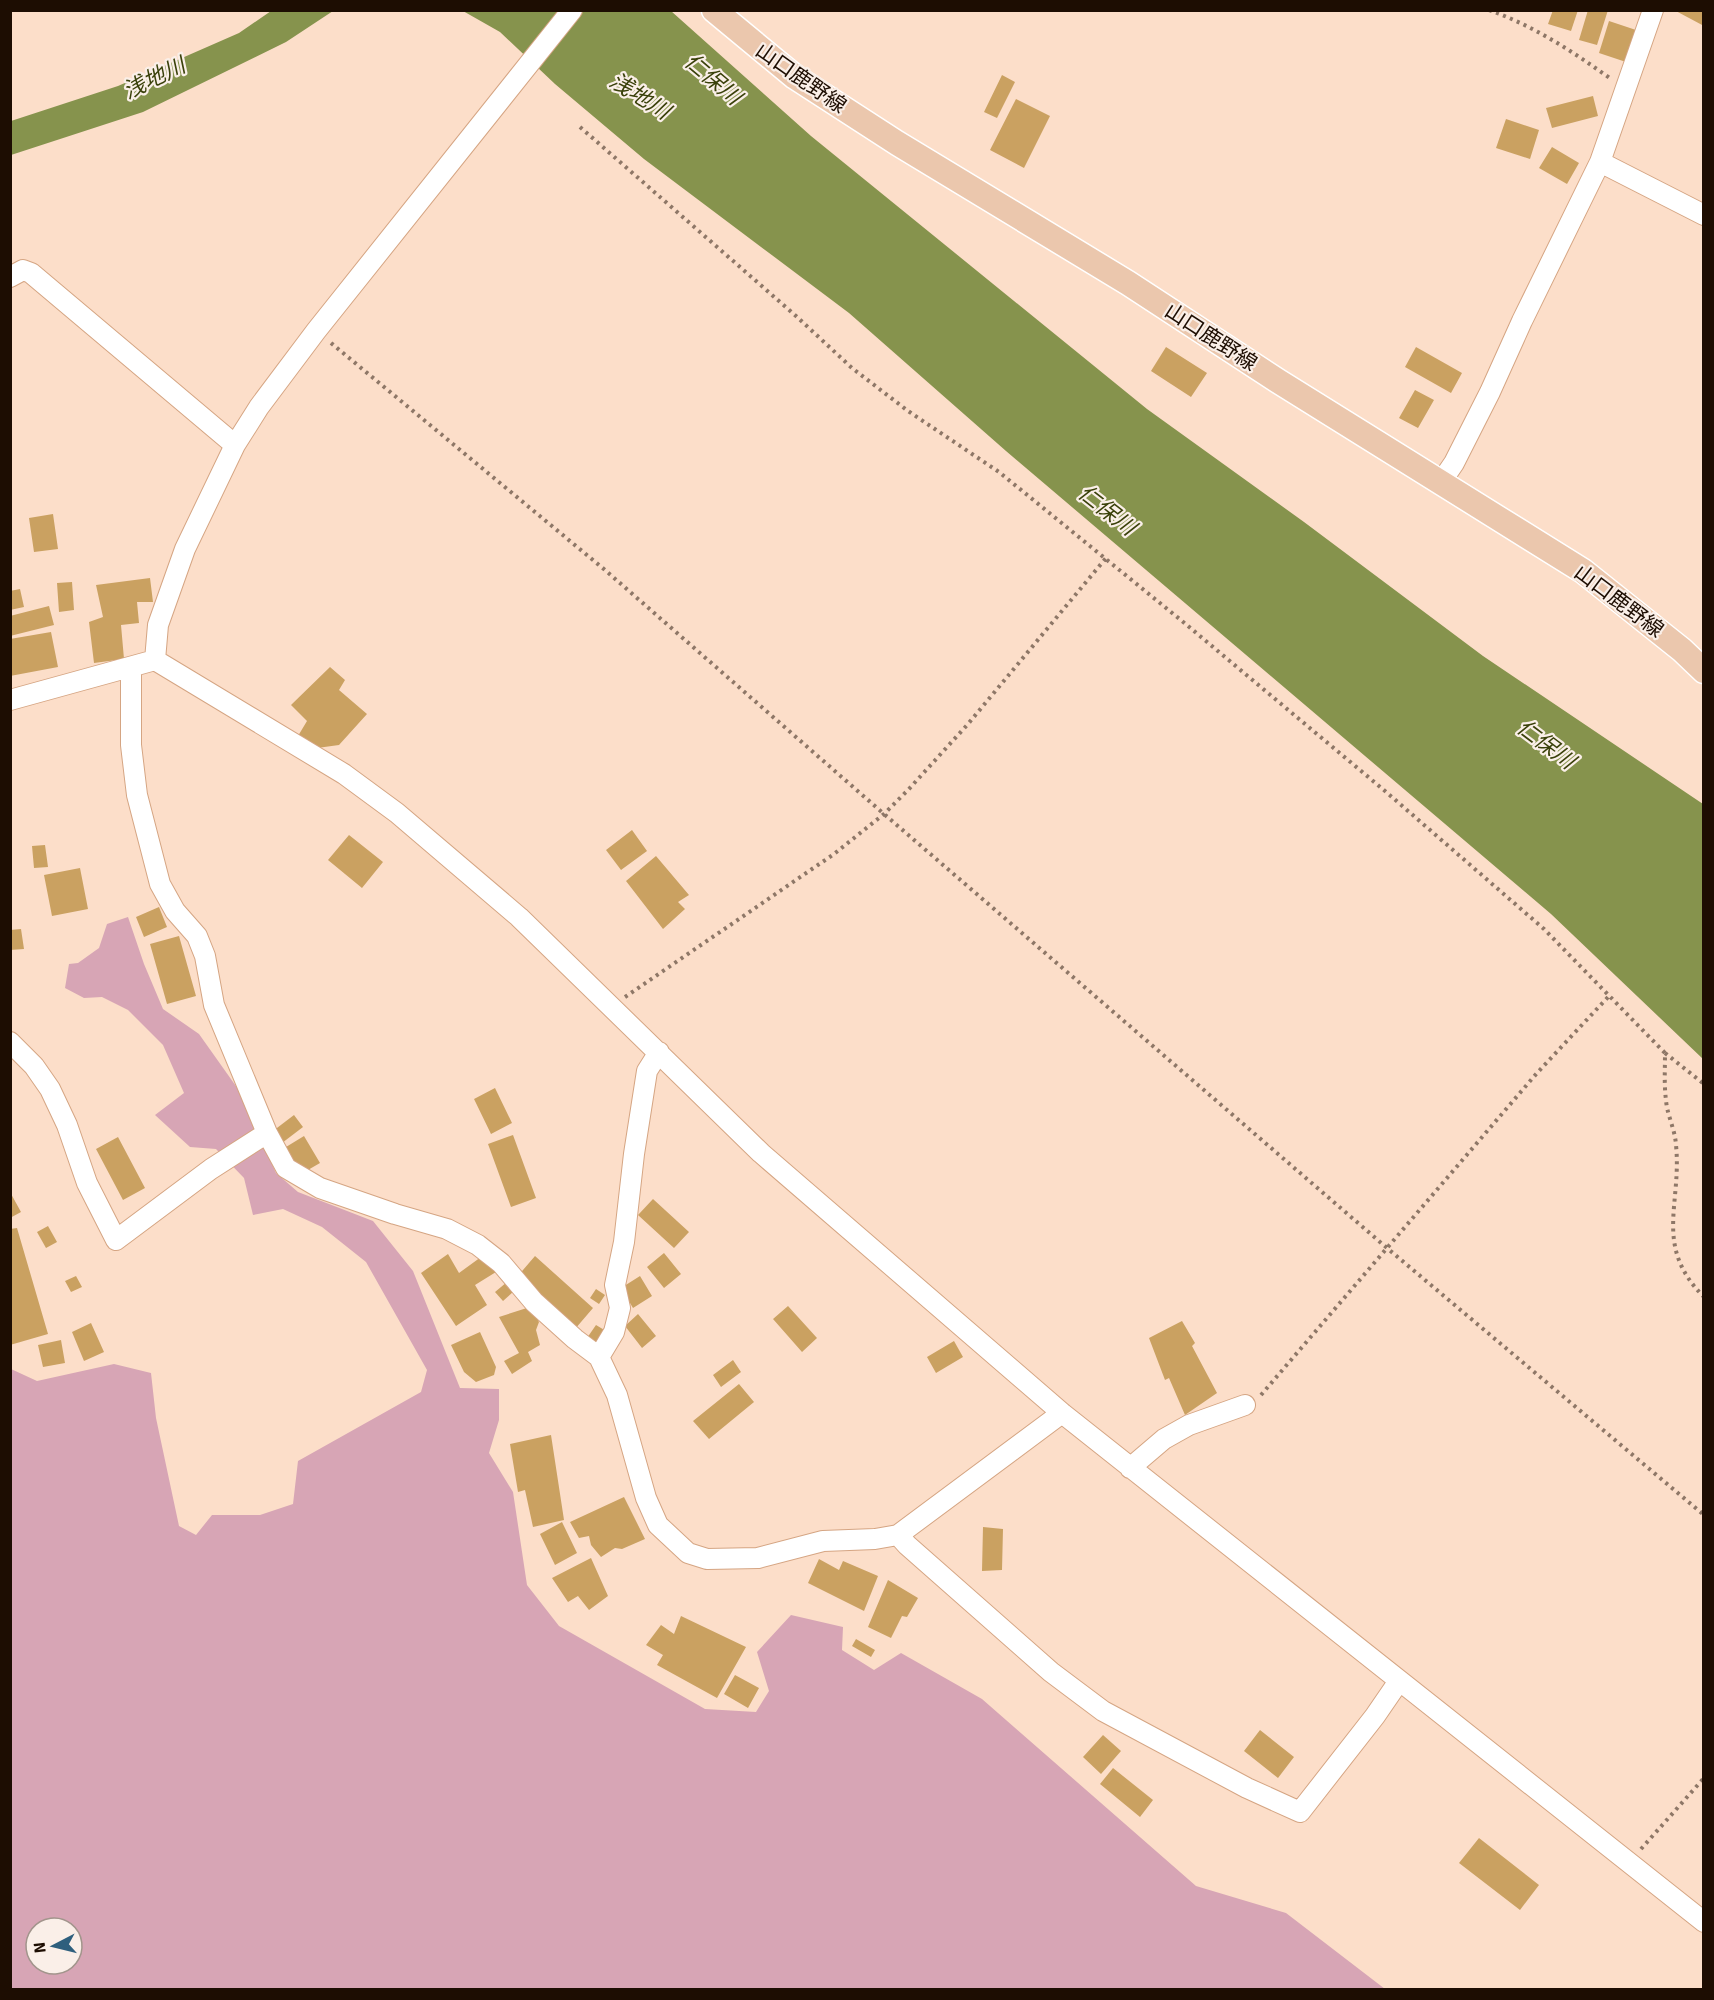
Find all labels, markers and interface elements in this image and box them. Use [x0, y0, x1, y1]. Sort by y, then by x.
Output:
street label: 山口鹿野線 [751, 37, 851, 119]
water label: 仁保川 [679, 47, 748, 112]
water label: 浅地川 [118, 51, 191, 105]
water label: 浅地川 [605, 67, 677, 126]
street label: 山口鹿野線 [1160, 298, 1262, 376]
water label: 仁保川 [1073, 479, 1143, 542]
street label: 山口鹿野線 [1569, 559, 1669, 643]
water label: 仁保川 [1512, 713, 1582, 776]
north arrow [24, 1916, 84, 1976]
text: N [30, 1941, 51, 1954]

